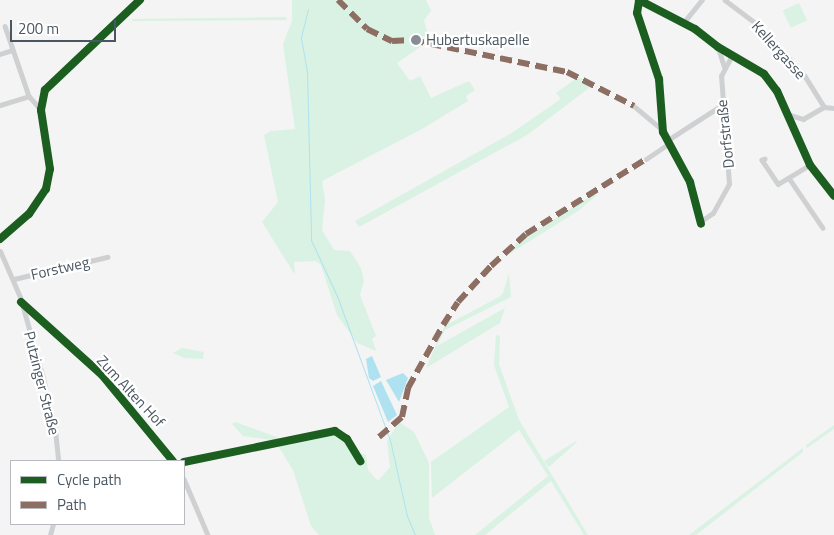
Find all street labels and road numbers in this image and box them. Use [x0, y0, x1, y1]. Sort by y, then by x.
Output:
street label: Kellergasse [748, 17, 810, 83]
street label: Dorfstraße [712, 99, 738, 169]
street label: Forstweg [29, 253, 91, 283]
street label: Putzinger Straße [20, 329, 64, 437]
street label: Zum Alten Hof [93, 352, 169, 430]

